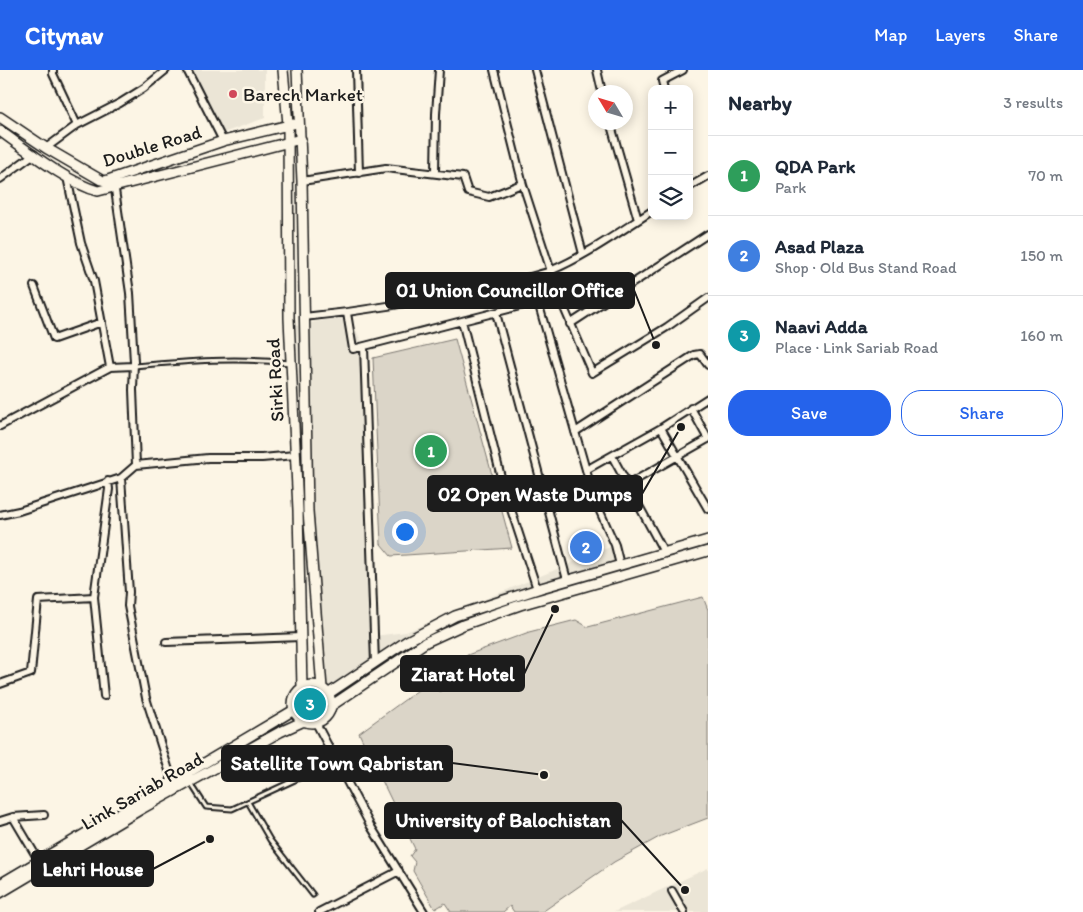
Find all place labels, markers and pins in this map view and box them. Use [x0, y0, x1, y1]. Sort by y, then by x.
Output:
place label: Barech Market [243, 83, 363, 106]
marker: Barech Market [227, 88, 239, 100]
callout: 01 Union Councillor Office [386, 273, 634, 308]
pin: 1 [415, 432, 447, 470]
callout: 02 Open Waste Dumps [428, 476, 642, 511]
pin: 2 [570, 528, 602, 566]
callout: Ziarat Hotel [401, 656, 524, 691]
pin: 3 [294, 685, 326, 723]
callout: Satellite Town Qabristan [222, 746, 452, 781]
callout: University of Balochistan [385, 803, 621, 838]
callout: Lehri House [32, 851, 153, 886]

